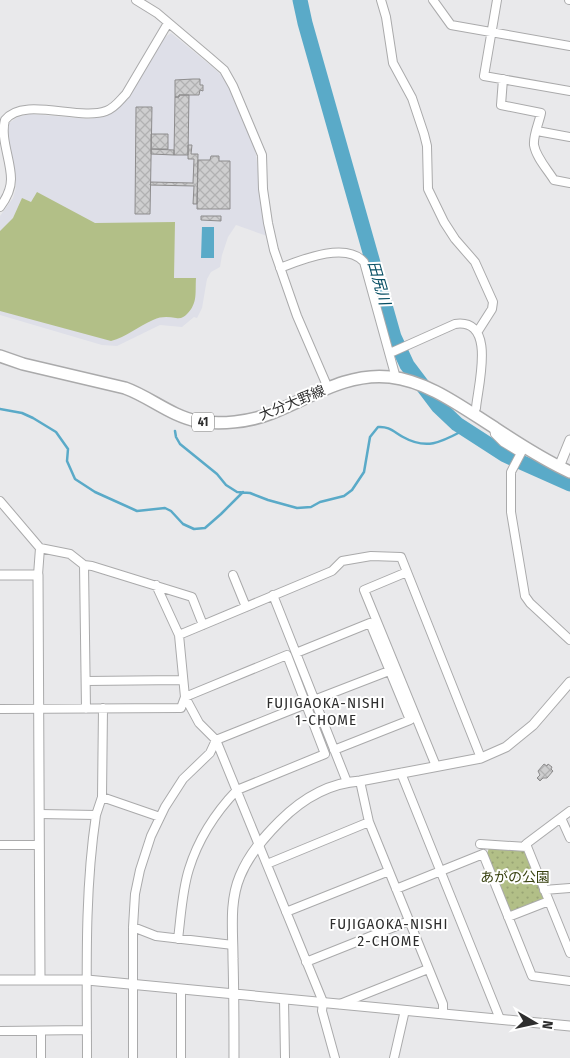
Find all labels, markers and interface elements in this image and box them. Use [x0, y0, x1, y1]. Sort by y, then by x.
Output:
water label: 田尻川 [364, 259, 394, 309]
street label: 大分大野線 [256, 382, 328, 424]
road number: 41 [192, 412, 214, 432]
district label: FUJIGAOKA-NISHI 1-CHOME [267, 694, 385, 729]
park label: あがの公園 [480, 869, 550, 886]
district label: FUJIGAOKA-NISHI 2-CHOME [330, 915, 448, 950]
north arrow [510, 998, 560, 1048]
text: N [538, 1019, 556, 1030]

